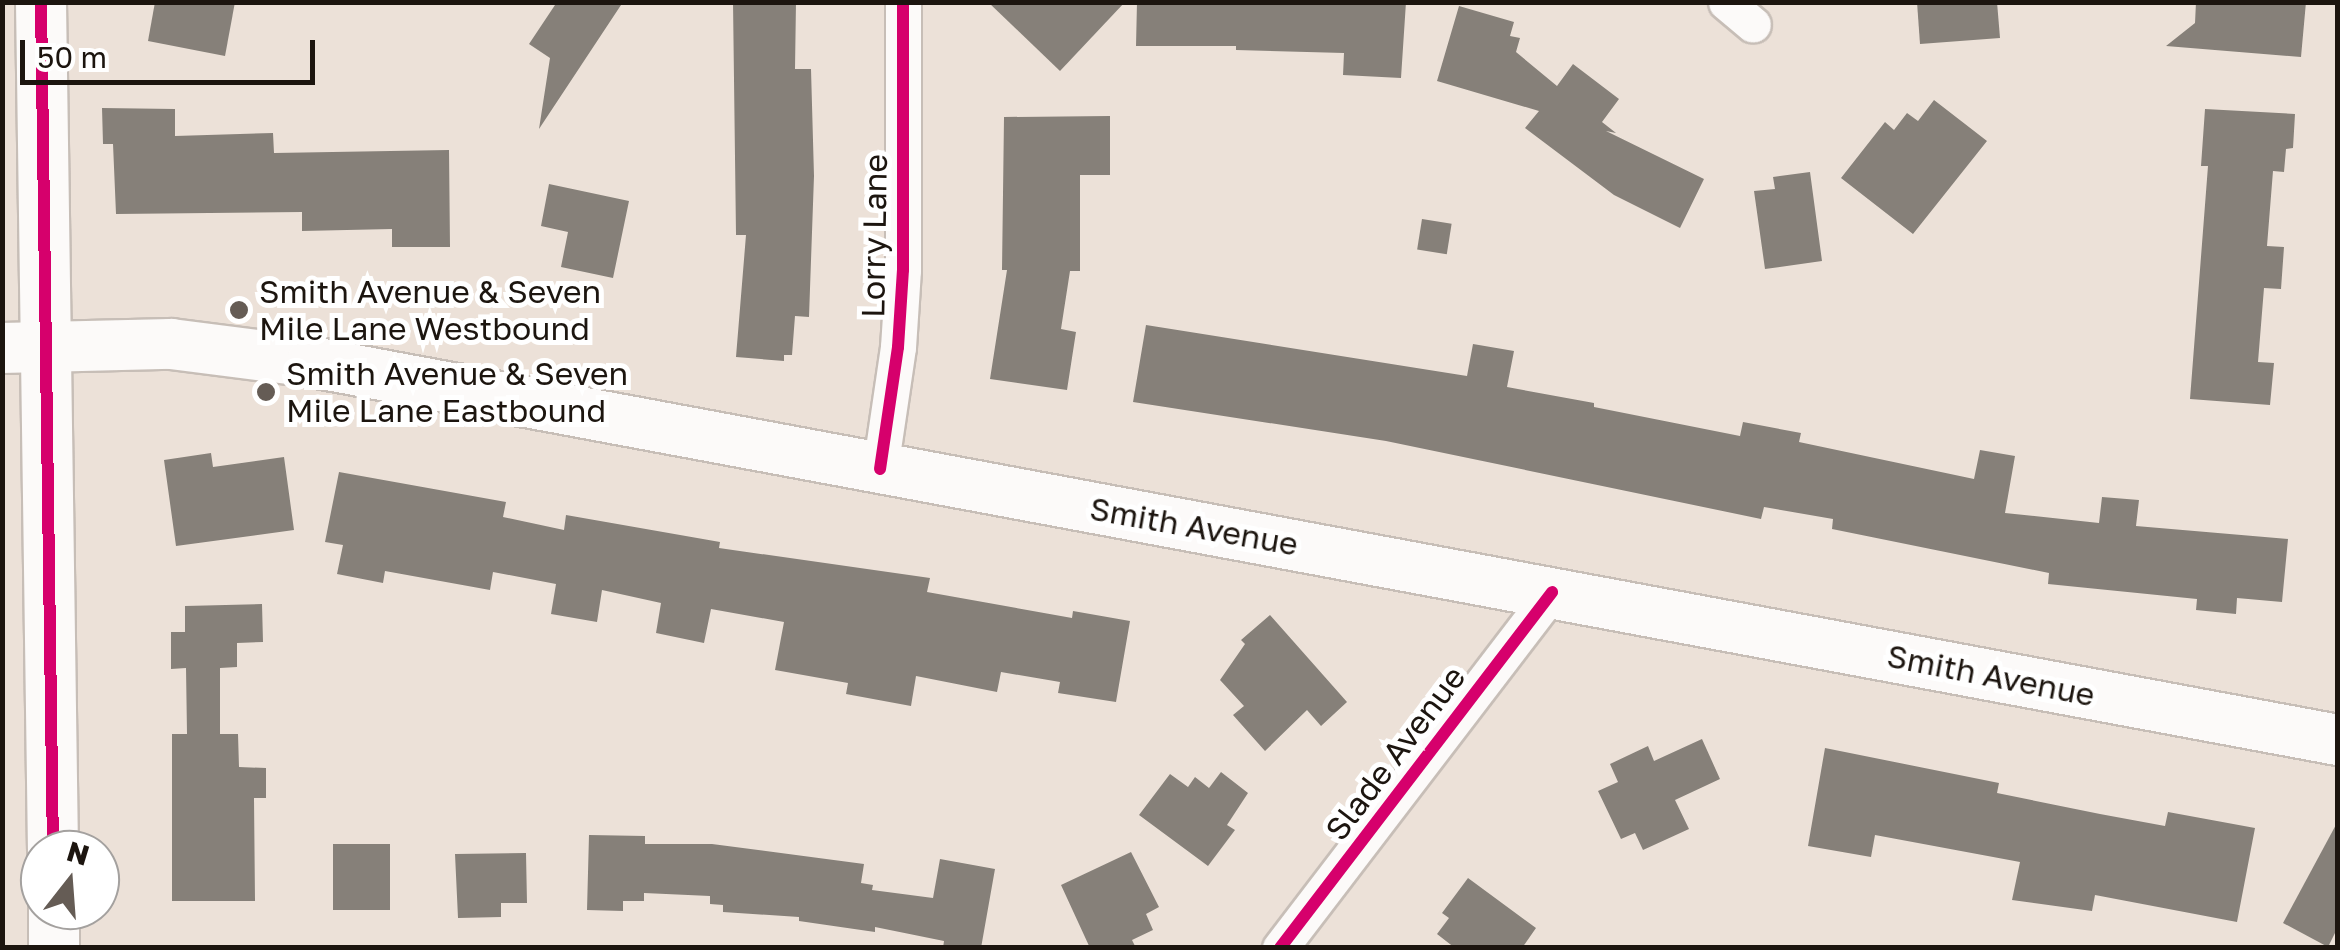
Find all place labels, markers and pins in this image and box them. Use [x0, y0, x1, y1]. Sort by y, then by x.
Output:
place label: Smith Avenue & Seven Mile Lane Westbound [259, 273, 601, 348]
marker: Smith Avenue & Seven Mile Lane Westbound [228, 299, 250, 321]
place label: Smith Avenue & Seven Mile Lane Eastbound [286, 355, 628, 430]
marker: Smith Avenue & Seven Mile Lane Eastbound [255, 381, 277, 403]

